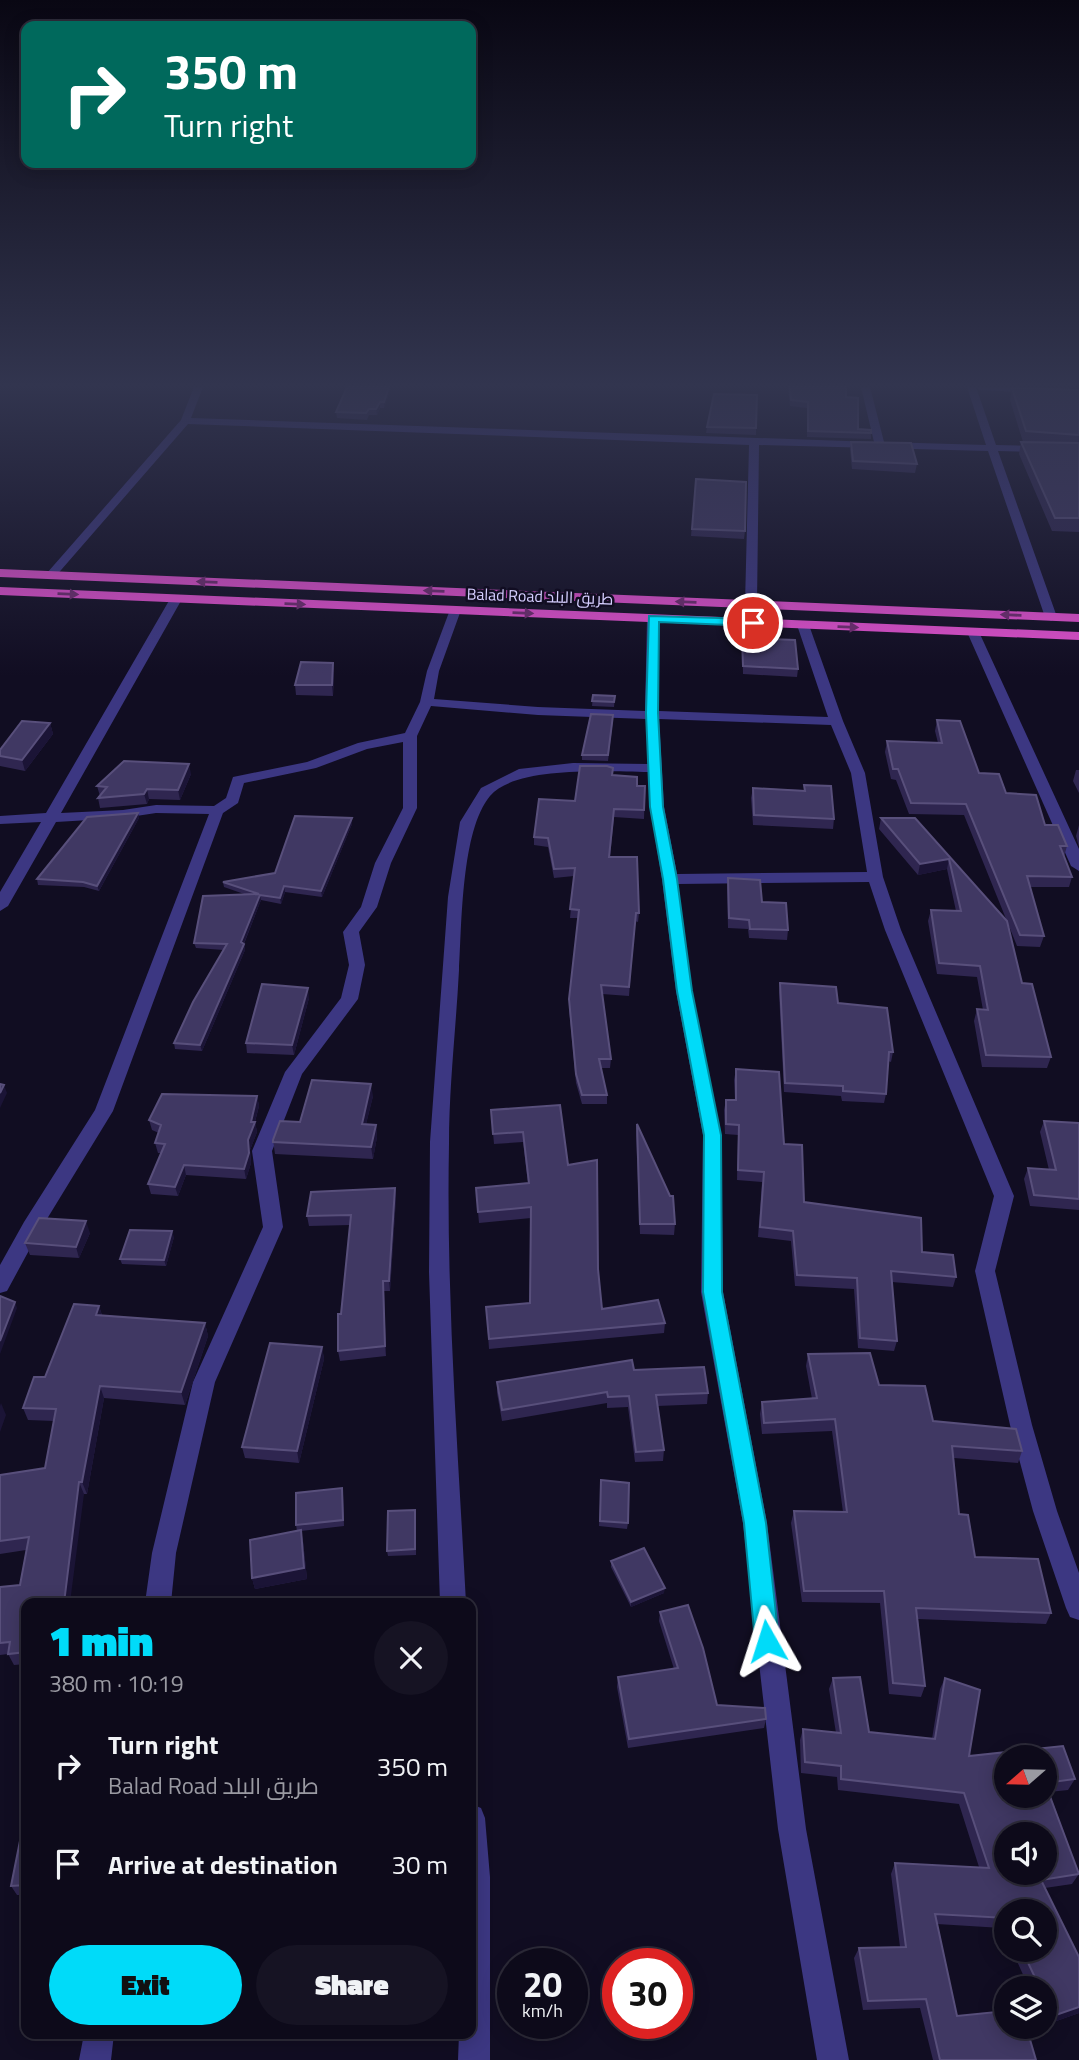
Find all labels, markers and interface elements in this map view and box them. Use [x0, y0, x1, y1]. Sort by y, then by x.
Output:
text: 350 m [164, 33, 298, 108]
icon: right [49, 49, 140, 140]
text: Turn right [164, 101, 293, 149]
one-way arrow [195, 576, 217, 587]
street label: Balad Road طريق البلد [466, 581, 614, 611]
one-way arrow [423, 586, 445, 597]
one-way arrow [57, 589, 79, 600]
pin [723, 593, 783, 653]
one-way arrow [674, 596, 696, 607]
one-way arrow [285, 598, 307, 609]
icon: arrive [734, 604, 772, 642]
one-way arrow [512, 608, 534, 619]
one-way arrow [1000, 610, 1022, 621]
one-way arrow [837, 621, 859, 632]
position arrow [730, 1604, 804, 1678]
text: 1 min [49, 1608, 153, 1672]
button: close [374, 1621, 448, 1695]
text: 380 m · 10:19 [49, 1666, 184, 1701]
text: Turn right [108, 1725, 219, 1764]
north arrow [994, 1745, 1057, 1808]
map controls [994, 1745, 1057, 2039]
icon: right [49, 1747, 87, 1785]
text: 350 m [377, 1747, 448, 1786]
text: Balad Road طريق البلد [108, 1768, 319, 1803]
button: sound [994, 1822, 1057, 1885]
icon: arrive [49, 1845, 87, 1883]
text: Arrive at destination [108, 1845, 338, 1884]
text: 30 m [391, 1845, 448, 1884]
button: search [994, 1899, 1057, 1962]
button: Exit [49, 1945, 242, 2025]
button: Share [256, 1945, 448, 2025]
speed limit sign: 30 [602, 1948, 693, 2039]
text: 20 [523, 1957, 562, 2011]
button: layers [994, 1976, 1057, 2039]
text: km/h [522, 1997, 563, 2024]

